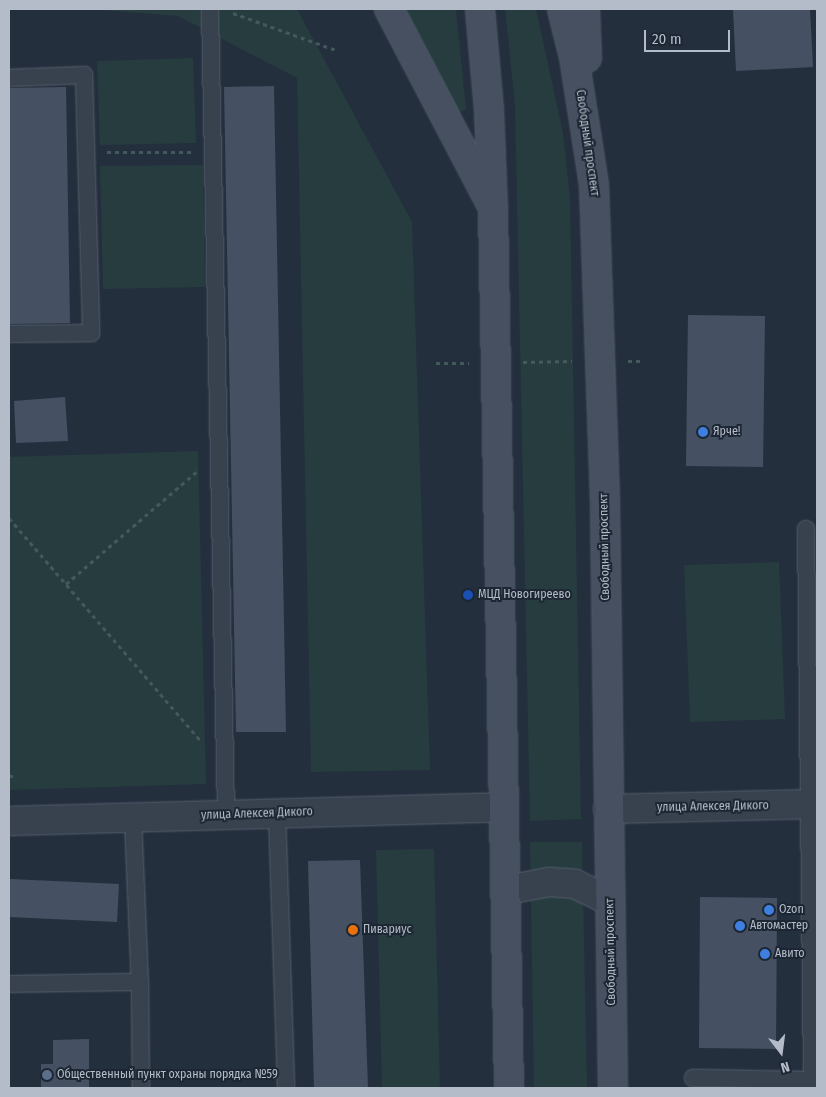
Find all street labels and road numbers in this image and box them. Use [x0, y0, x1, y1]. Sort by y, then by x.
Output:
street label: Свободный проспект [572, 89, 602, 197]
street label: Свободный проспект [597, 493, 613, 601]
street label: улица Алексея Дикого [657, 799, 769, 815]
street label: улица Алексея Дикого [201, 805, 313, 823]
street label: Свободный проспект [603, 898, 619, 1006]

